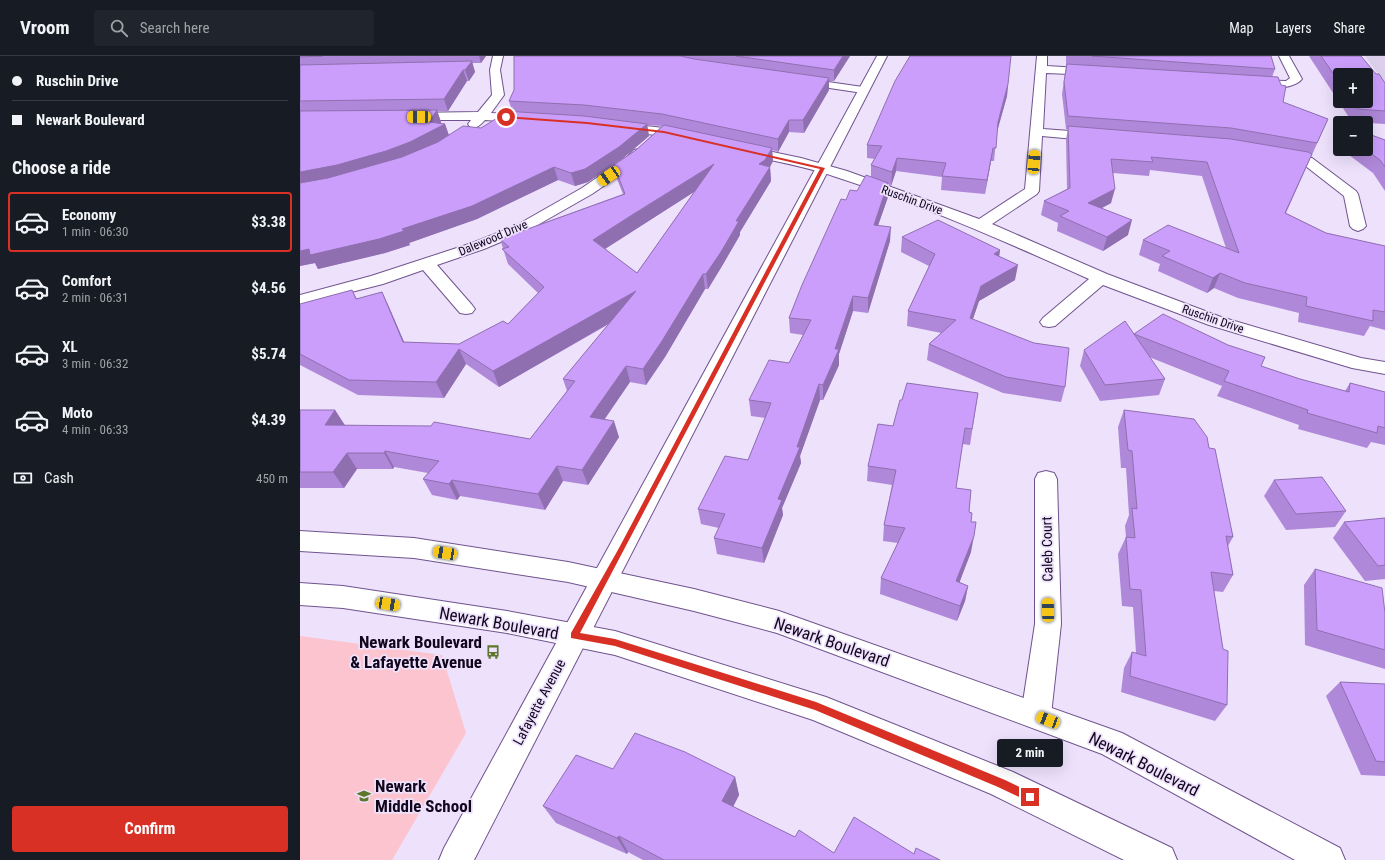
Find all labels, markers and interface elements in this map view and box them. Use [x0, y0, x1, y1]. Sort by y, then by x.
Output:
search box [94, 10, 374, 46]
text: Vroom [20, 16, 70, 39]
icon: search [108, 17, 130, 39]
text: Search here [140, 19, 209, 37]
text: Map [1229, 20, 1253, 36]
text: Layers [1275, 20, 1312, 36]
text: Share [1334, 20, 1365, 36]
map controls [1333, 68, 1373, 156]
button: + [1333, 68, 1373, 108]
text: Ruschin Drive [36, 72, 118, 90]
route start [497, 108, 515, 126]
text: Newark Boulevard [36, 111, 145, 129]
car [407, 111, 431, 123]
button: − [1333, 116, 1373, 156]
car [1027, 150, 1041, 174]
text: Choose a ride [12, 157, 111, 178]
car [596, 164, 622, 188]
street label: Ruschin Drive [879, 182, 945, 218]
icon: car [14, 204, 50, 240]
text: Economy [62, 206, 116, 224]
text: $3.38 [251, 213, 286, 231]
street label: Dalewood Drive [456, 217, 530, 259]
text: 1 min · 06:30 [62, 224, 128, 239]
icon: car [14, 270, 50, 306]
text: Comfort [62, 272, 111, 290]
text: $4.56 [251, 279, 286, 297]
text: 2 min · 06:31 [62, 290, 128, 305]
street label: Ruschin Drive [1180, 302, 1246, 336]
icon: car [14, 336, 50, 372]
text: XL [62, 338, 78, 356]
text: $5.74 [251, 345, 286, 363]
text: 3 min · 06:32 [62, 356, 128, 371]
icon: car [14, 402, 50, 438]
text: Moto [62, 404, 93, 422]
text: $4.39 [251, 411, 286, 429]
text: 4 min · 06:33 [62, 422, 128, 437]
icon: cash [12, 467, 34, 489]
text: Cash [44, 469, 74, 487]
text: 450 m [256, 471, 288, 486]
street label: Caleb Court [1038, 516, 1056, 582]
car [432, 545, 458, 561]
car [375, 596, 401, 612]
car [1042, 598, 1054, 622]
street label: Newark Boulevard [438, 603, 560, 643]
street label: Newark Boulevard [772, 613, 892, 671]
place label: Newark Boulevard & Lafayette Avenue [350, 632, 482, 672]
bus stop icon: Newark Boulevard & Lafayette Avenue [485, 644, 501, 660]
street label: Lafayette Avenue [510, 656, 569, 748]
car [1035, 710, 1061, 730]
street label: Newark Boulevard [1086, 728, 1202, 800]
callout: 2 min [997, 739, 1063, 767]
text: 2 min [1016, 745, 1044, 760]
place label: Newark Middle School [375, 776, 472, 816]
school or university icon: Newark Middle School [356, 788, 372, 804]
route end [1021, 788, 1039, 806]
button: Confirm [12, 806, 288, 852]

